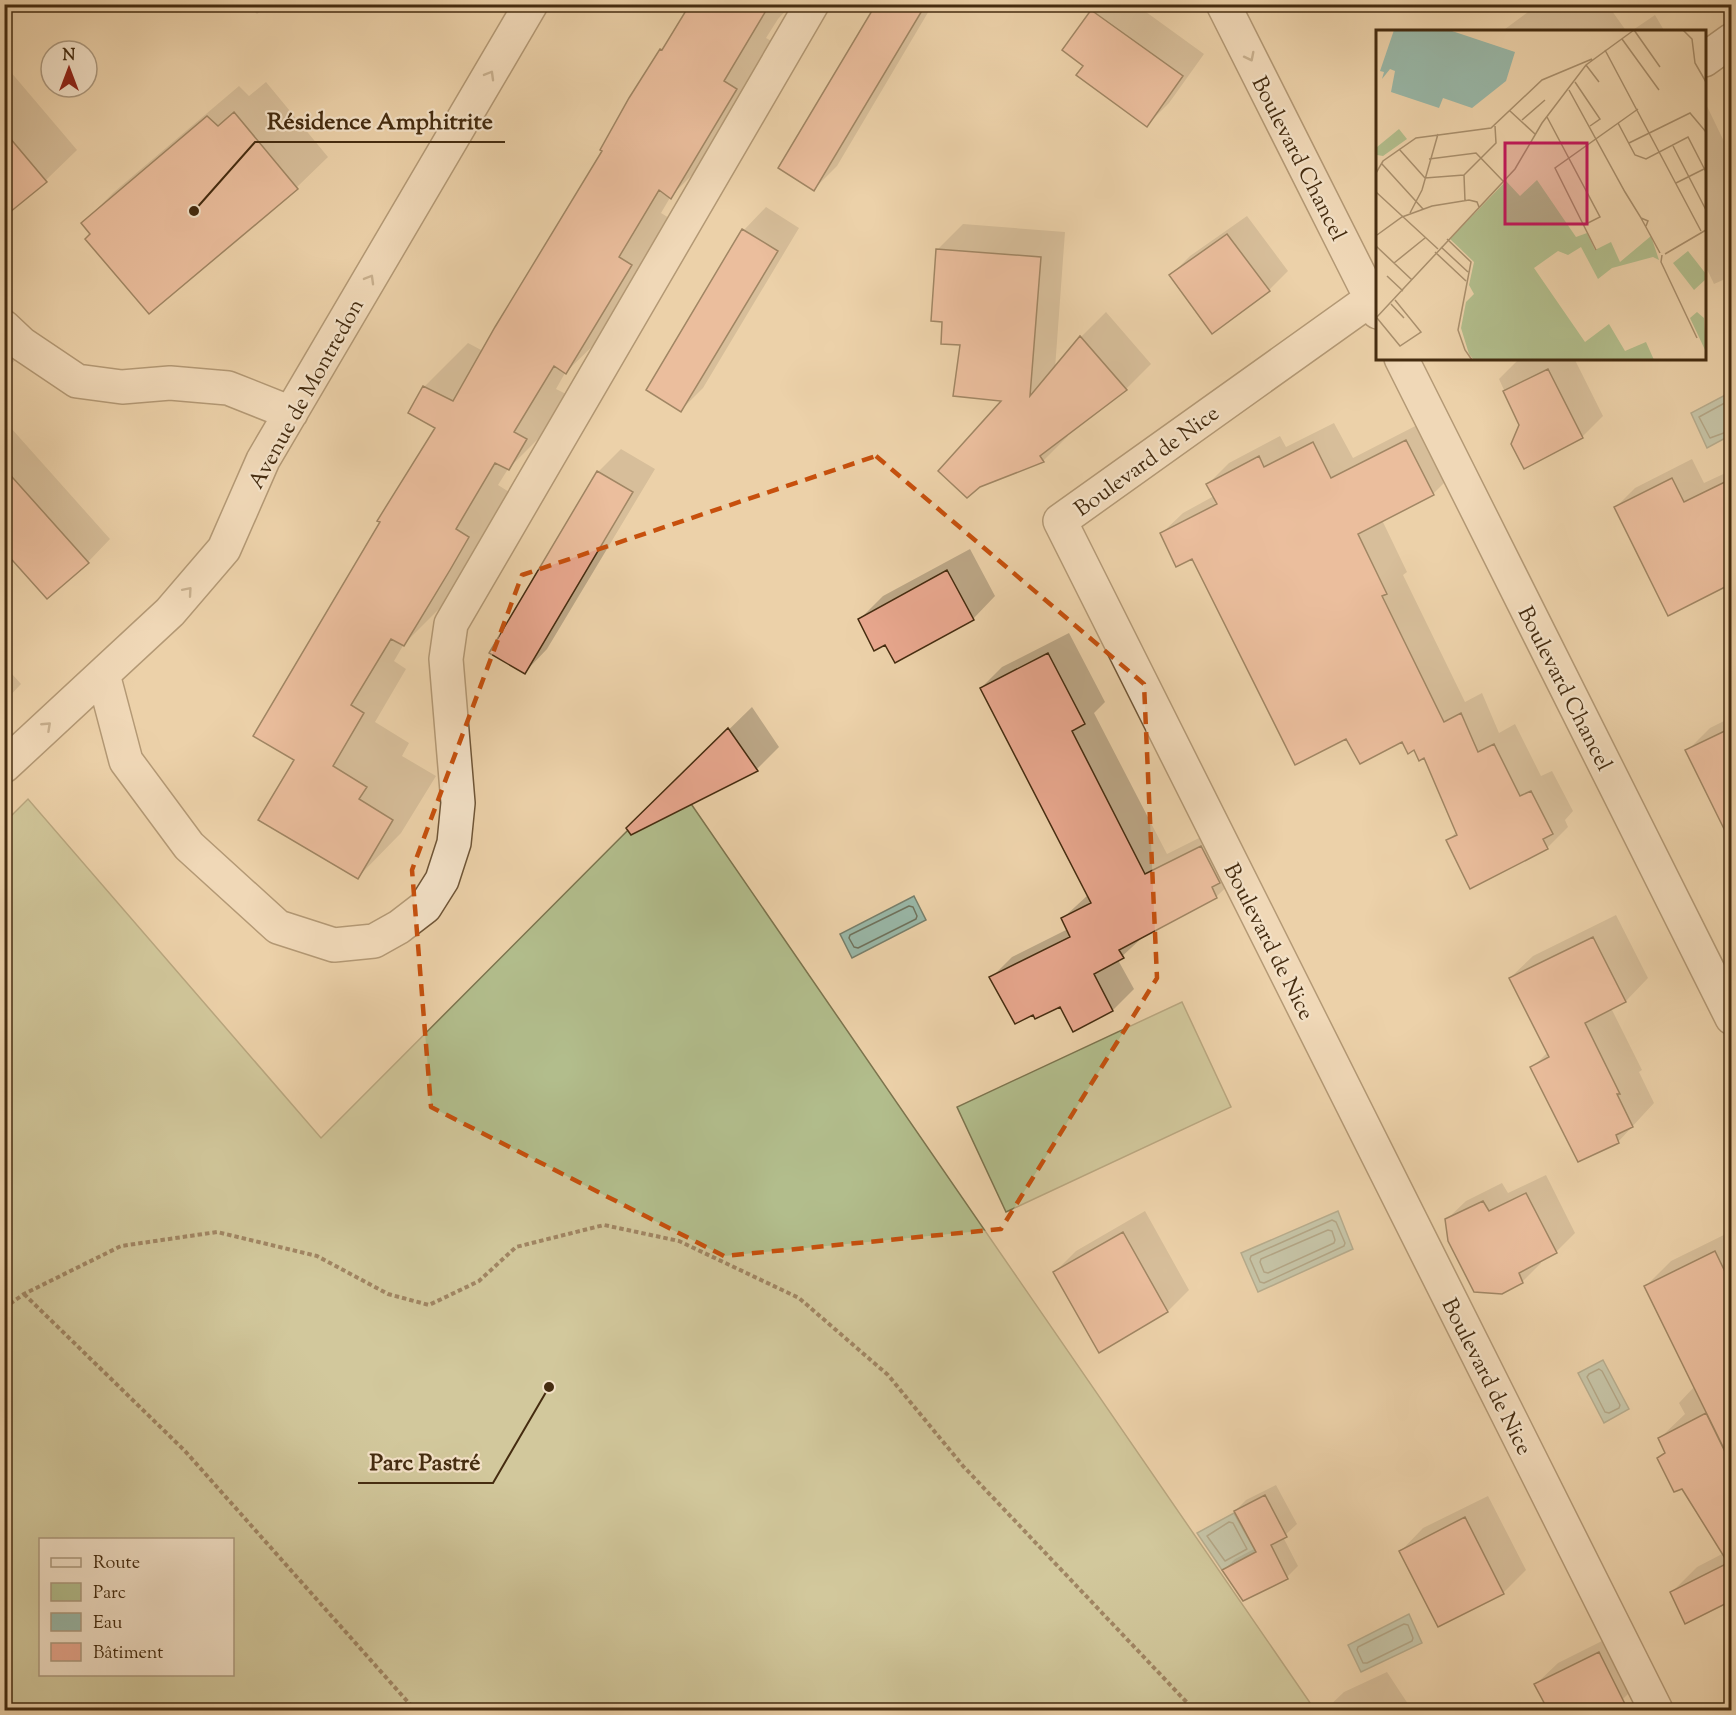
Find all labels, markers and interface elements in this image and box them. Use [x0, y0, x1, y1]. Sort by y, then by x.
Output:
inset map [1376, 30, 1706, 360]
north arrow [39, 39, 99, 99]
text: N [63, 45, 76, 68]
one-way arrow [1242, 50, 1254, 61]
one-way arrow [482, 71, 494, 81]
street label: Boulevard Chancel [1242, 71, 1353, 247]
callout: Résidence Amphitrite [255, 100, 505, 142]
text: Résidence Amphitrite [267, 106, 493, 140]
one-way arrow [362, 275, 374, 285]
street label: Avenue de Montredon [242, 293, 373, 496]
street label: Boulevard de Nice [1069, 399, 1227, 526]
one-way arrow [181, 587, 192, 598]
street label: Boulevard Chancel [1508, 601, 1619, 777]
one-way arrow [41, 722, 51, 733]
street label: Boulevard de Nice [1214, 858, 1321, 1026]
street label: Boulevard de Nice [1432, 1293, 1539, 1461]
callout: Parc Pastré [358, 1441, 493, 1483]
text: Parc Pastré [370, 1447, 480, 1481]
legend [39, 1538, 234, 1676]
text: Route [93, 1551, 140, 1577]
text: Parc [93, 1581, 126, 1607]
text: Eau [93, 1611, 122, 1637]
text: Bâtiment [93, 1641, 163, 1667]

